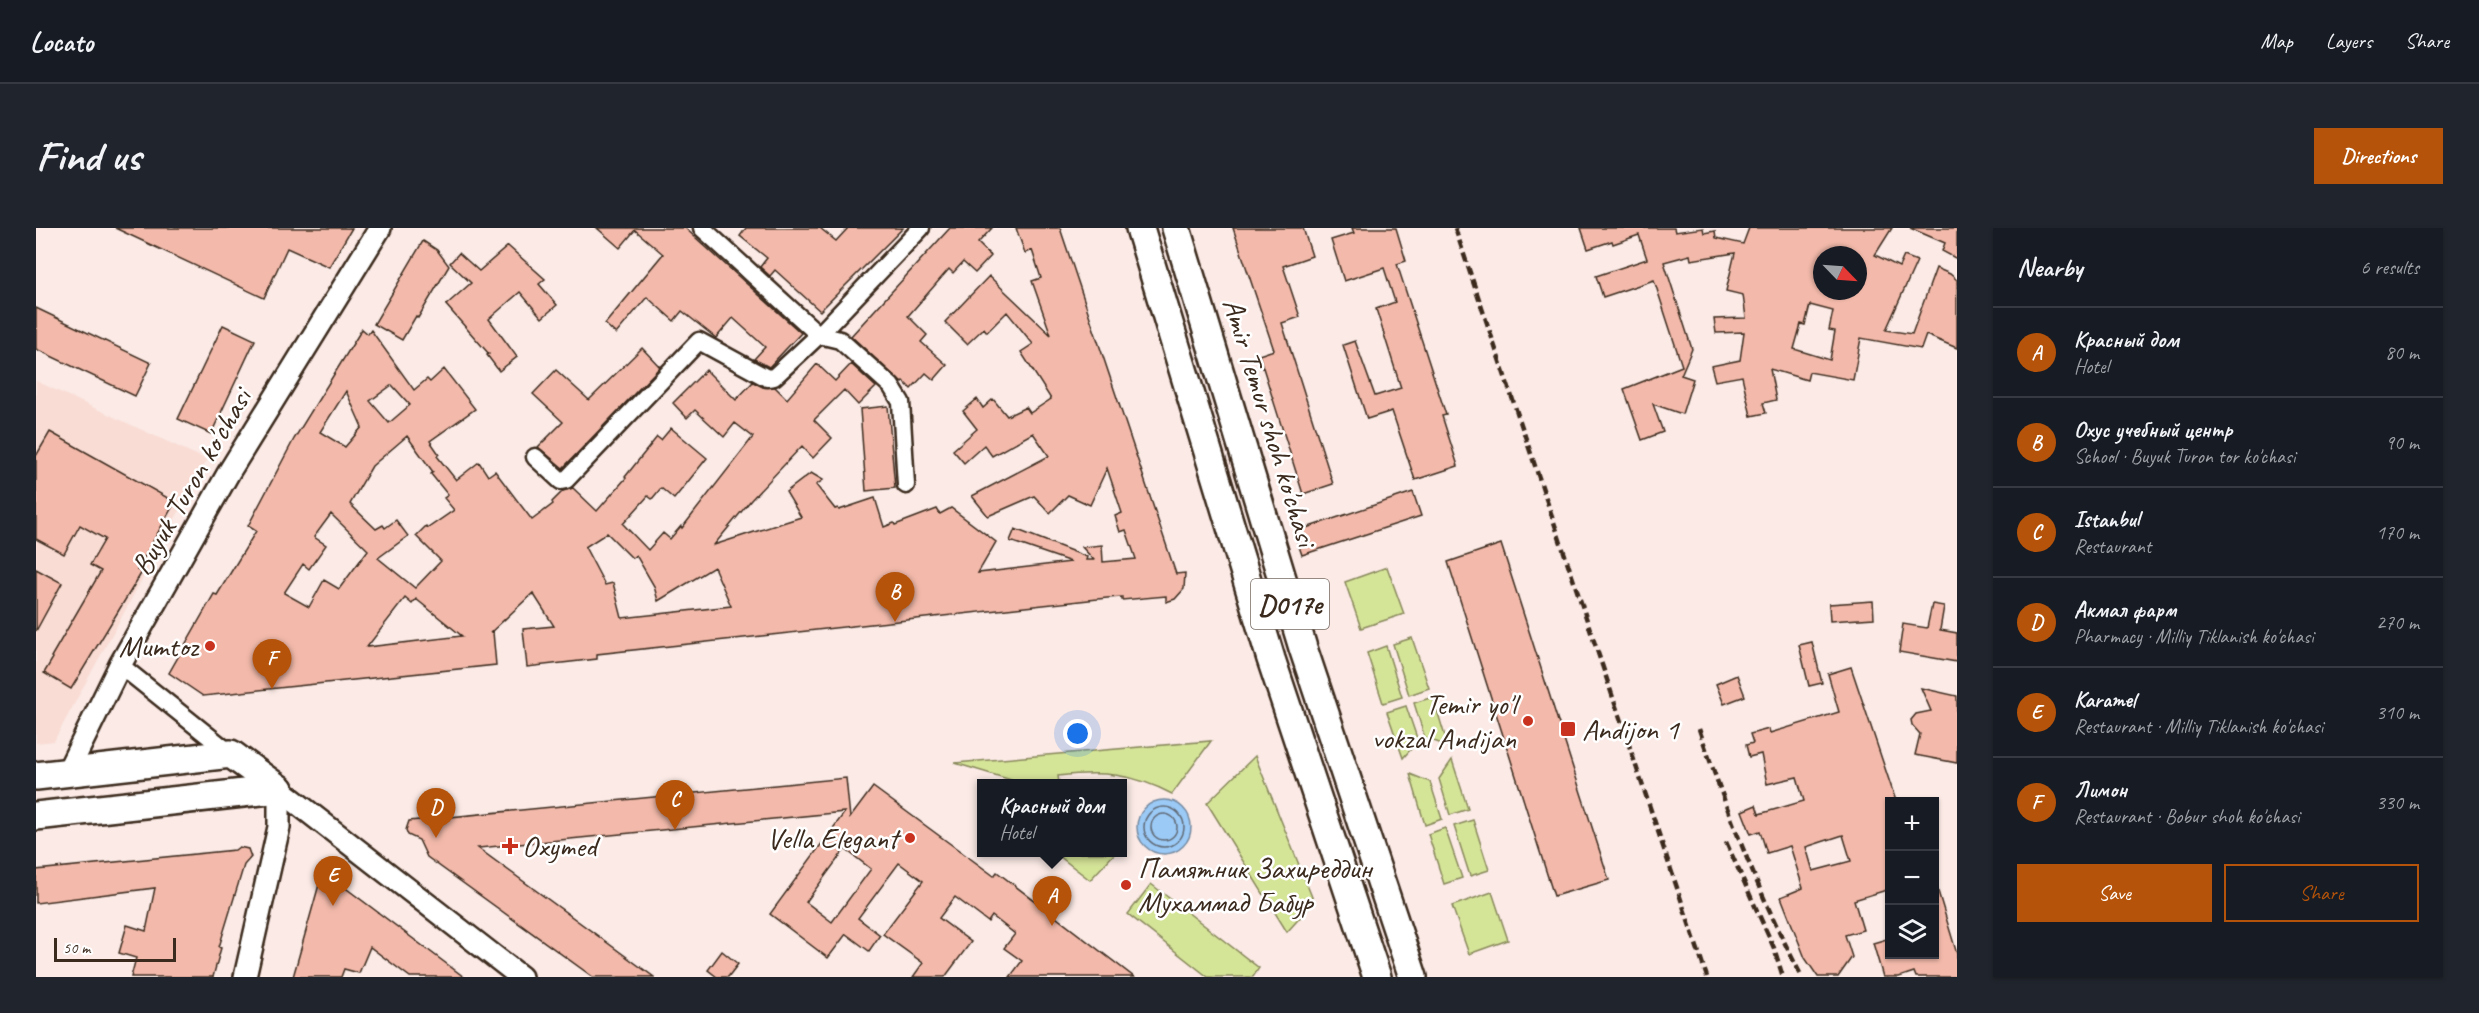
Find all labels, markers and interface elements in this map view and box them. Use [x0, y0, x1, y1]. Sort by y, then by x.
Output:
text: Locato [30, 24, 93, 59]
text: Map [2260, 28, 2293, 54]
text: Layers [2326, 28, 2372, 54]
text: Share [2405, 28, 2449, 54]
button: Directions [2314, 128, 2443, 184]
text: Find us [36, 130, 141, 183]
north arrow [1813, 246, 1867, 300]
text: Nearby [2017, 251, 2082, 284]
text: 6 results [2360, 255, 2419, 280]
street label: Amir Temur shoh ko'chasi [1214, 294, 1327, 554]
text: Красный дом [2074, 326, 2179, 354]
text: A [2031, 340, 2042, 365]
text: 80 m [2385, 340, 2419, 365]
text: Hotel [2074, 354, 2109, 379]
street label: Buyuk Turon ko'chasi [122, 379, 261, 582]
text: Охус учебный центр [2074, 416, 2232, 444]
text: B [2031, 430, 2042, 455]
text: 90 m [2385, 430, 2419, 455]
text: School · Buyuk Turon tor ko'chasi [2074, 444, 2296, 469]
text: Istanbul [2074, 506, 2140, 534]
text: C [2032, 520, 2041, 545]
text: 170 m [2376, 520, 2419, 545]
text: Restaurant [2074, 534, 2151, 559]
pin: B [876, 572, 914, 622]
road number: D017e [1251, 579, 1329, 629]
text: Акмал фарм [2074, 596, 2176, 624]
text: D [2031, 610, 2042, 635]
text: 270 m [2376, 610, 2419, 635]
text: Pharmacy · Milliy Tiklanish ko'chasi [2074, 624, 2314, 649]
place label: Mumtoz [119, 627, 200, 665]
marker: Mumtoz [203, 639, 217, 653]
pin: F [252, 640, 292, 689]
place label: Temir yo'l vokzal Andijan [1372, 685, 1521, 757]
text: Karamel [2074, 686, 2136, 714]
text: E [2031, 700, 2042, 725]
text: 310 m [2376, 700, 2419, 725]
place label: Andijon 1 [1582, 710, 1680, 748]
marker: Temir yo'l vokzal Andijan [1521, 714, 1535, 728]
text: Restaurant · Milliy Tiklanish ko'chasi [2074, 714, 2323, 739]
your location [1063, 719, 1092, 748]
marker: Andijon 1 [1559, 720, 1577, 738]
text: Лимон [2074, 776, 2127, 804]
popup [977, 779, 1127, 857]
pin: C [656, 780, 694, 830]
pin: D [416, 788, 456, 838]
text: F [2032, 790, 2041, 815]
text: 330 m [2376, 790, 2419, 815]
text: Красный дом [999, 792, 1105, 820]
map controls [1885, 797, 1939, 959]
button: + [1885, 797, 1939, 851]
text: Restaurant · Bobur shoh ko'chasi [2074, 804, 2300, 829]
place label: Vella Elegant [767, 819, 902, 857]
text: Hotel [999, 820, 1034, 845]
place label: Oxymed [522, 827, 601, 865]
marker: Vella Elegant [903, 831, 917, 845]
marker: Oxymed [503, 839, 517, 853]
place label: Памятник Захиреддин Мухаммад Бабур [1138, 849, 1374, 921]
button: − [1885, 851, 1939, 905]
pin: E [314, 856, 352, 906]
button: Save [2017, 864, 2212, 922]
button: Share [2224, 864, 2419, 922]
pin: A [1032, 876, 1072, 926]
marker: Памятник Захиреддин Мухаммад Бабур [1119, 878, 1133, 892]
button: layers [1885, 905, 1939, 959]
scale bar [54, 935, 176, 962]
text: 50 m [63, 938, 90, 958]

